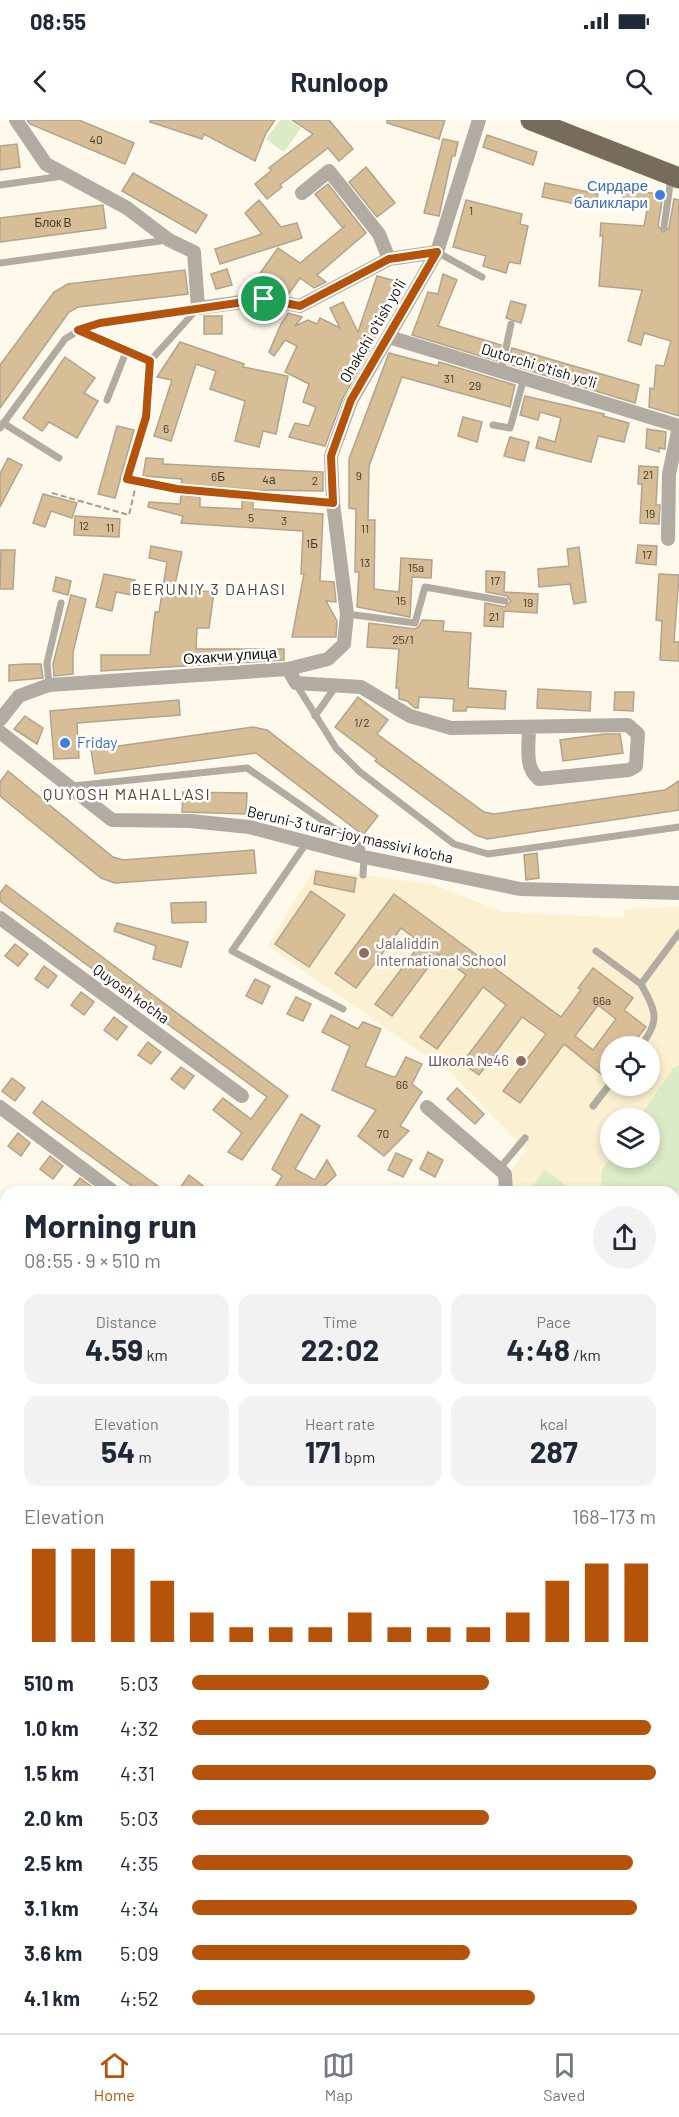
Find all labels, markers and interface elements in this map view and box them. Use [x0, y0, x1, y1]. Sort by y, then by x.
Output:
text: 08:55 [30, 8, 86, 34]
icon: back [24, 65, 57, 98]
text: Runloop [290, 65, 389, 97]
icon: search [622, 65, 655, 98]
house number: 40 [89, 132, 103, 146]
place label: Сирдаре баликлари [574, 176, 648, 211]
marker: Сирдаре баликлари [653, 188, 667, 202]
house number: 1 [469, 203, 473, 217]
house number: Блок В [34, 215, 72, 229]
pin [238, 273, 289, 324]
street label: Ohakchi o'tish yo'li [335, 276, 409, 385]
icon: arrive [247, 282, 280, 315]
street label: Dutorchi o'tish yo'li [479, 339, 599, 391]
house number: 31 [444, 371, 454, 385]
house number: 29 [469, 378, 481, 392]
house number: 6 [163, 421, 169, 435]
house number: 21 [643, 467, 653, 481]
house number: 9 [356, 468, 362, 482]
house number: 6Б [211, 469, 225, 483]
house number: 4а [262, 472, 276, 486]
house number: 2 [312, 473, 318, 487]
house number: 19 [645, 506, 655, 520]
house number: 5 [248, 510, 254, 524]
house number: 3 [281, 513, 287, 527]
house number: 12 [79, 518, 89, 532]
house number: 11 [106, 520, 114, 534]
house number: 11 [361, 521, 369, 535]
house number: 1Б [306, 536, 318, 550]
house number: 17 [642, 547, 652, 561]
house number: 13 [360, 555, 370, 569]
house number: 15a [408, 560, 424, 574]
house number: 17 [490, 573, 500, 587]
district label: BERUNIY 3 DAHASI [132, 579, 286, 598]
house number: 15 [396, 593, 406, 607]
house number: 19 [523, 595, 533, 609]
house number: 21 [489, 609, 499, 623]
house number: 25/1 [392, 632, 414, 646]
street label: Охакчи улица [182, 643, 278, 667]
house number: 1/2 [354, 715, 370, 729]
place label: Friday [77, 733, 117, 751]
marker: Friday [58, 736, 72, 750]
district label: QUYOSH MAHALLASI [43, 784, 211, 803]
street label: Beruni-3 turar-joy massivi ko'cha [245, 802, 455, 867]
place label: Jalaliddin International School [376, 934, 506, 969]
marker: Jalaliddin International School [357, 946, 371, 960]
street label: Quyosh ko'cha [90, 960, 173, 1027]
house number: 66a [593, 993, 611, 1007]
map controls [600, 1036, 660, 1168]
button: locate [600, 1036, 660, 1096]
place label: Школа №46 [428, 1051, 509, 1069]
marker: Школа №46 [514, 1054, 528, 1068]
house number: 66 [396, 1077, 408, 1091]
button: layers [600, 1108, 660, 1168]
house number: 70 [377, 1126, 389, 1140]
text: Morning run [24, 1205, 197, 1245]
button: share [593, 1206, 656, 1269]
text: 08:55 · 9 × 510 m [24, 1248, 161, 1272]
text: Distance [96, 1312, 157, 1331]
text: Time [323, 1312, 357, 1331]
text: Pace [536, 1312, 571, 1331]
text: 4.59 [85, 1331, 143, 1367]
text: 22:02 [301, 1331, 379, 1367]
text: 4:48 [507, 1331, 570, 1367]
text: km [143, 1345, 168, 1364]
text: /km [570, 1345, 601, 1364]
text: Elevation [94, 1414, 159, 1433]
text: Heart rate [305, 1414, 375, 1433]
text: kcal [540, 1414, 568, 1433]
text: 54 [101, 1433, 135, 1469]
text: 171 [305, 1433, 341, 1469]
text: 287 [530, 1433, 578, 1469]
text: m [135, 1447, 152, 1466]
text: bpm [341, 1447, 375, 1466]
text: Elevation [24, 1504, 105, 1528]
text: 168–173 m [572, 1504, 656, 1528]
text: 510 m [24, 1671, 74, 1695]
text: 5:03 [120, 1671, 159, 1695]
text: 1.0 km [24, 1716, 79, 1740]
text: 4:32 [120, 1716, 159, 1740]
text: 1.5 km [24, 1761, 79, 1785]
text: 4:31 [120, 1761, 155, 1785]
text: 2.0 km [24, 1806, 83, 1830]
text: 5:03 [120, 1806, 159, 1830]
text: 2.5 km [24, 1851, 83, 1875]
text: 4:35 [120, 1851, 158, 1875]
text: 3.1 km [24, 1896, 79, 1920]
text: 4:34 [120, 1896, 159, 1920]
text: 3.6 km [24, 1941, 82, 1965]
text: 5:09 [120, 1941, 159, 1965]
text: 4.1 km [24, 1986, 80, 2010]
text: 4:52 [120, 1986, 159, 2010]
tab: Home [94, 2049, 135, 2104]
tab: Map [322, 2049, 355, 2104]
tab: Saved [543, 2049, 585, 2104]

